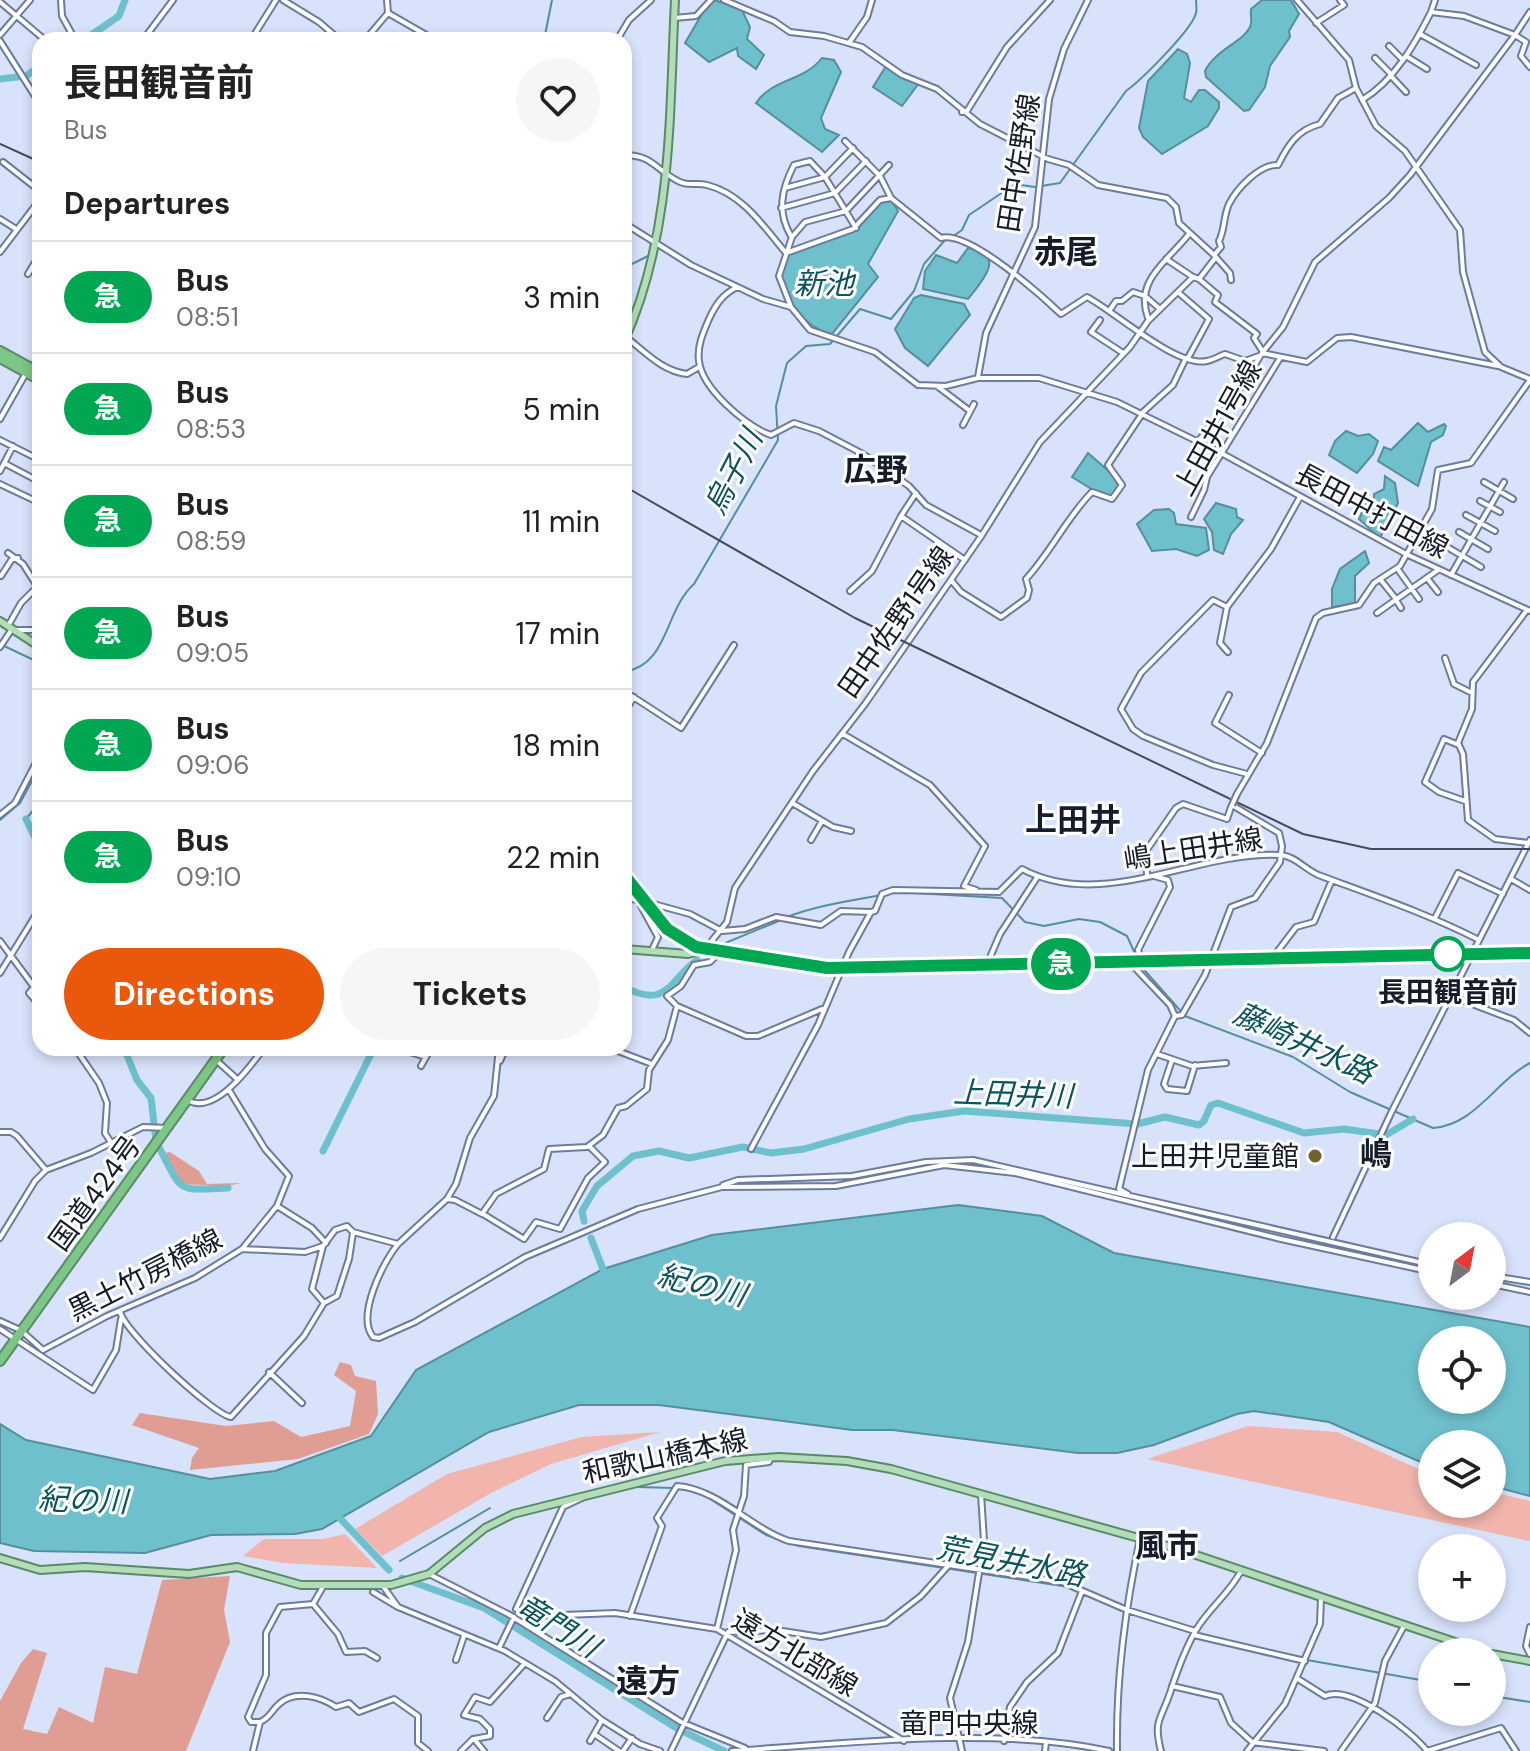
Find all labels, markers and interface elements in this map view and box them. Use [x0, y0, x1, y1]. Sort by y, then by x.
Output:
text: 長田観音前 [64, 58, 254, 108]
button: heart [516, 58, 600, 142]
street label: 田中佐野線 [990, 91, 1048, 235]
text: Bus [64, 113, 108, 147]
text: Departures [64, 184, 230, 223]
district label: 赤尾 [1034, 231, 1098, 273]
text: Bus [176, 261, 230, 300]
water label: 新池 [794, 264, 857, 303]
text: 急 [94, 278, 122, 315]
text: 3 min [523, 278, 600, 317]
text: 08:51 [176, 300, 239, 334]
street label: 上田井1号線 [1166, 354, 1270, 502]
text: Bus [176, 373, 230, 412]
text: 急 [94, 390, 122, 427]
text: 5 min [523, 390, 600, 429]
text: 08:53 [176, 412, 246, 446]
water label: 烏子川 [695, 420, 772, 521]
district label: 広野 [844, 449, 908, 491]
street label: 長田中打田線 [1289, 455, 1455, 567]
text: Bus [176, 485, 230, 524]
text: 急 [94, 502, 122, 539]
text: 11 min [522, 502, 600, 541]
text: 08:59 [176, 524, 246, 558]
street label: 田中佐野1号線 [830, 539, 962, 705]
text: Bus [176, 597, 230, 636]
text: 急 [94, 614, 122, 651]
text: 17 min [515, 614, 600, 653]
text: 09:05 [176, 636, 249, 670]
text: Bus [176, 709, 230, 748]
text: 急 [94, 726, 122, 763]
text: 18 min [513, 726, 600, 765]
text: 09:06 [176, 748, 249, 782]
district label: 上田井 [1025, 799, 1121, 841]
street label: 嶋上田井線 [1121, 820, 1265, 878]
text: Bus [176, 821, 230, 860]
text: 急 [94, 838, 122, 875]
text: 22 min [506, 838, 600, 877]
text: 09:10 [176, 860, 241, 894]
marker: 長田観音前 [1431, 937, 1465, 971]
line badge: 急 [1035, 938, 1087, 990]
text: 急 [1047, 945, 1075, 982]
button: Directions [64, 948, 324, 1040]
button: Tickets [340, 948, 600, 1040]
place label: 長田観音前 [1378, 974, 1518, 1011]
water label: 藤崎井水路 [1228, 994, 1383, 1094]
water label: 上田井川 [952, 1072, 1077, 1116]
street label: 国道424号 [41, 1128, 149, 1258]
district label: 嶋 [1360, 1133, 1392, 1175]
place label: 上田井児童館 [1131, 1138, 1299, 1175]
marker: 上田井児童館 [1306, 1147, 1324, 1165]
street label: 黒土竹房橋線 [62, 1220, 228, 1330]
north arrow [1418, 1222, 1506, 1310]
map controls [1418, 1222, 1506, 1726]
water label: 紀の川 [654, 1255, 753, 1316]
button: locate [1418, 1326, 1506, 1414]
street label: 和歌山橋本線 [579, 1420, 751, 1492]
button: layers [1418, 1430, 1506, 1518]
water label: 紀の川 [37, 1479, 132, 1521]
district label: 風市 [1135, 1525, 1199, 1567]
water label: 荒見井水路 [934, 1528, 1091, 1595]
button: + [1418, 1534, 1506, 1622]
water label: 竜門川 [510, 1586, 609, 1668]
street label: 遠方北部線 [725, 1601, 865, 1705]
button: − [1418, 1638, 1506, 1726]
district label: 遠方 [616, 1660, 680, 1702]
street label: 竜門中央線 [899, 1705, 1039, 1742]

